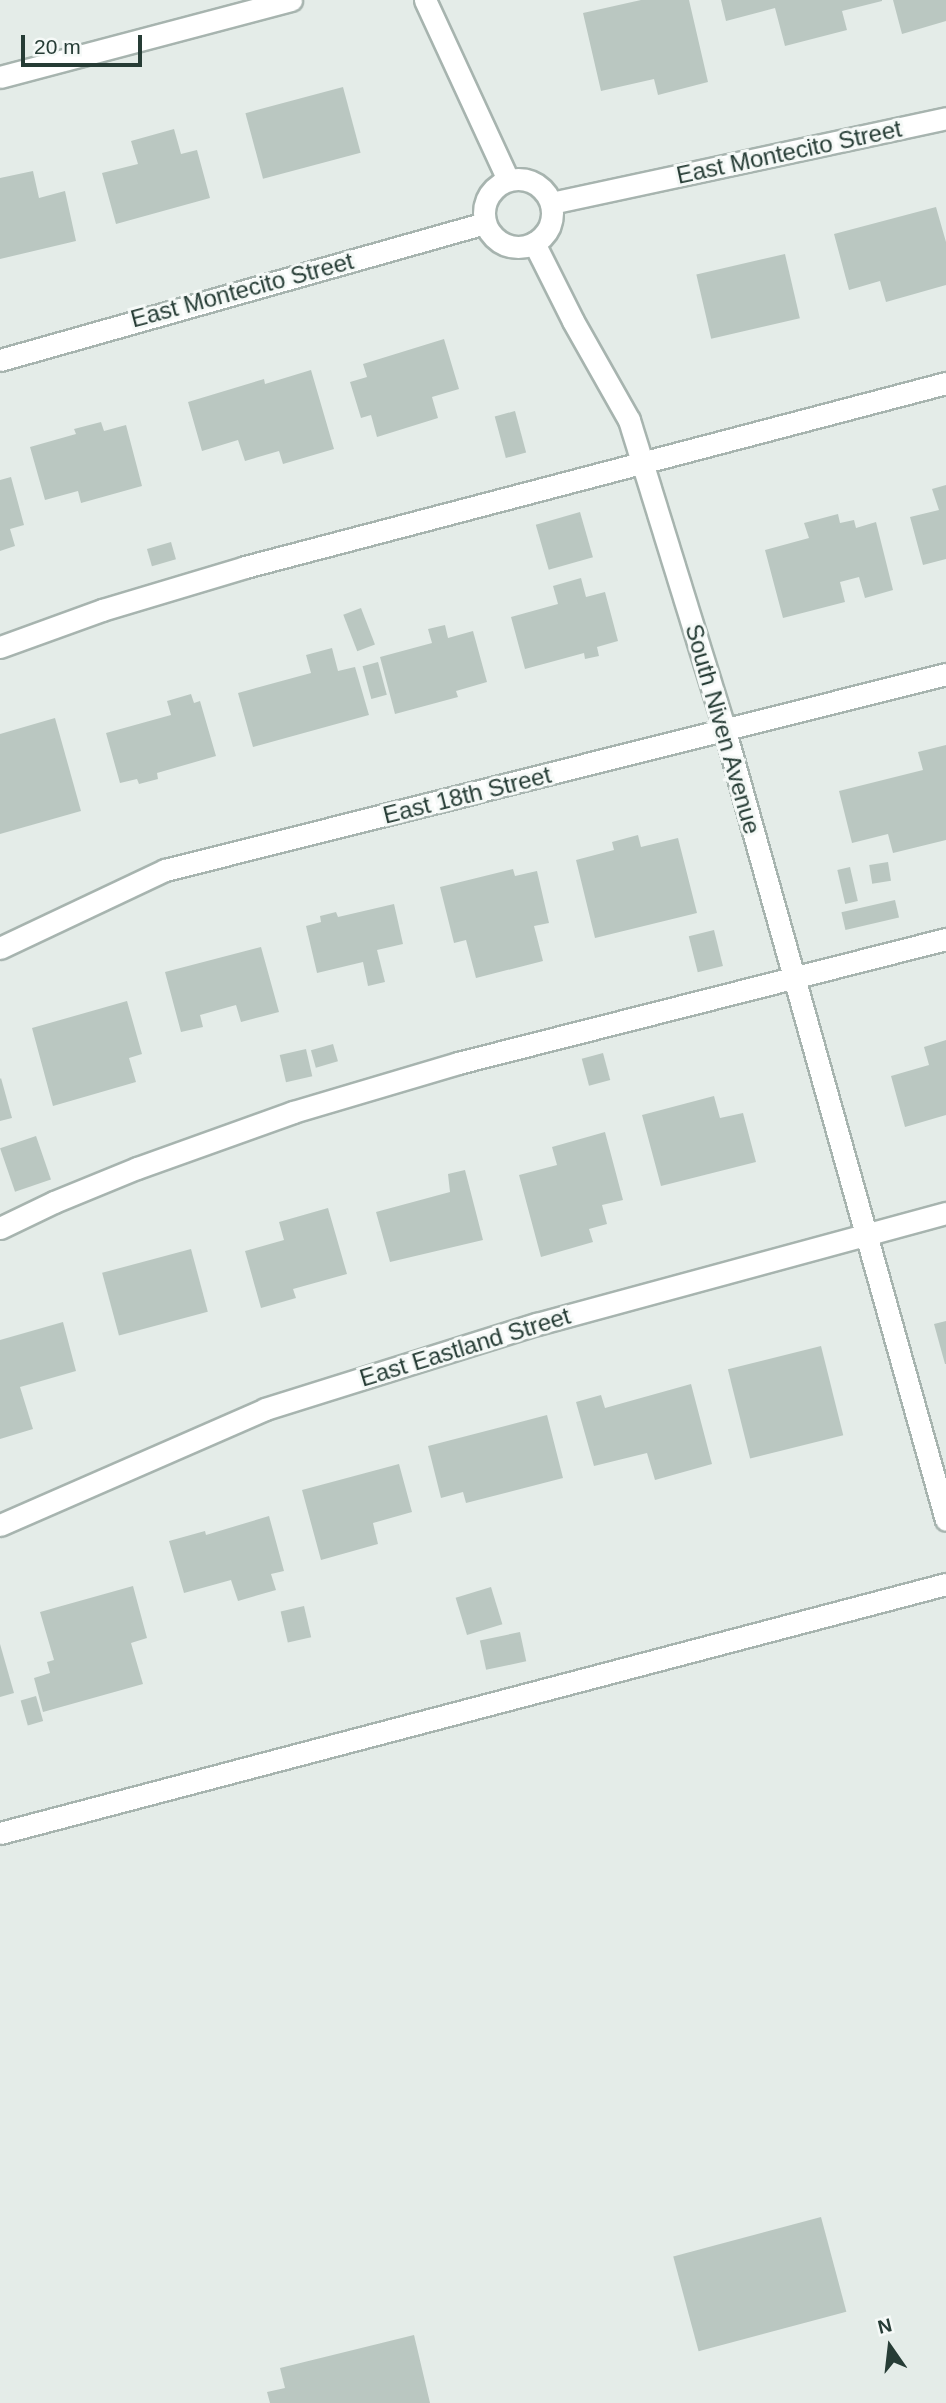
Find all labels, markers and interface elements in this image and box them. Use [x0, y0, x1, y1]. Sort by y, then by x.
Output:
scale bar [24, 21, 145, 65]
text: 20 m [34, 35, 81, 58]
street label: East Montecito Street [674, 114, 904, 190]
street label: East Montecito Street [127, 246, 357, 334]
street label: South Niven Avenue [679, 620, 767, 838]
street label: East 18th Street [380, 760, 554, 830]
street label: East Eastland Street [356, 1301, 574, 1393]
north arrow [855, 2312, 925, 2382]
text: N [876, 2314, 894, 2338]

